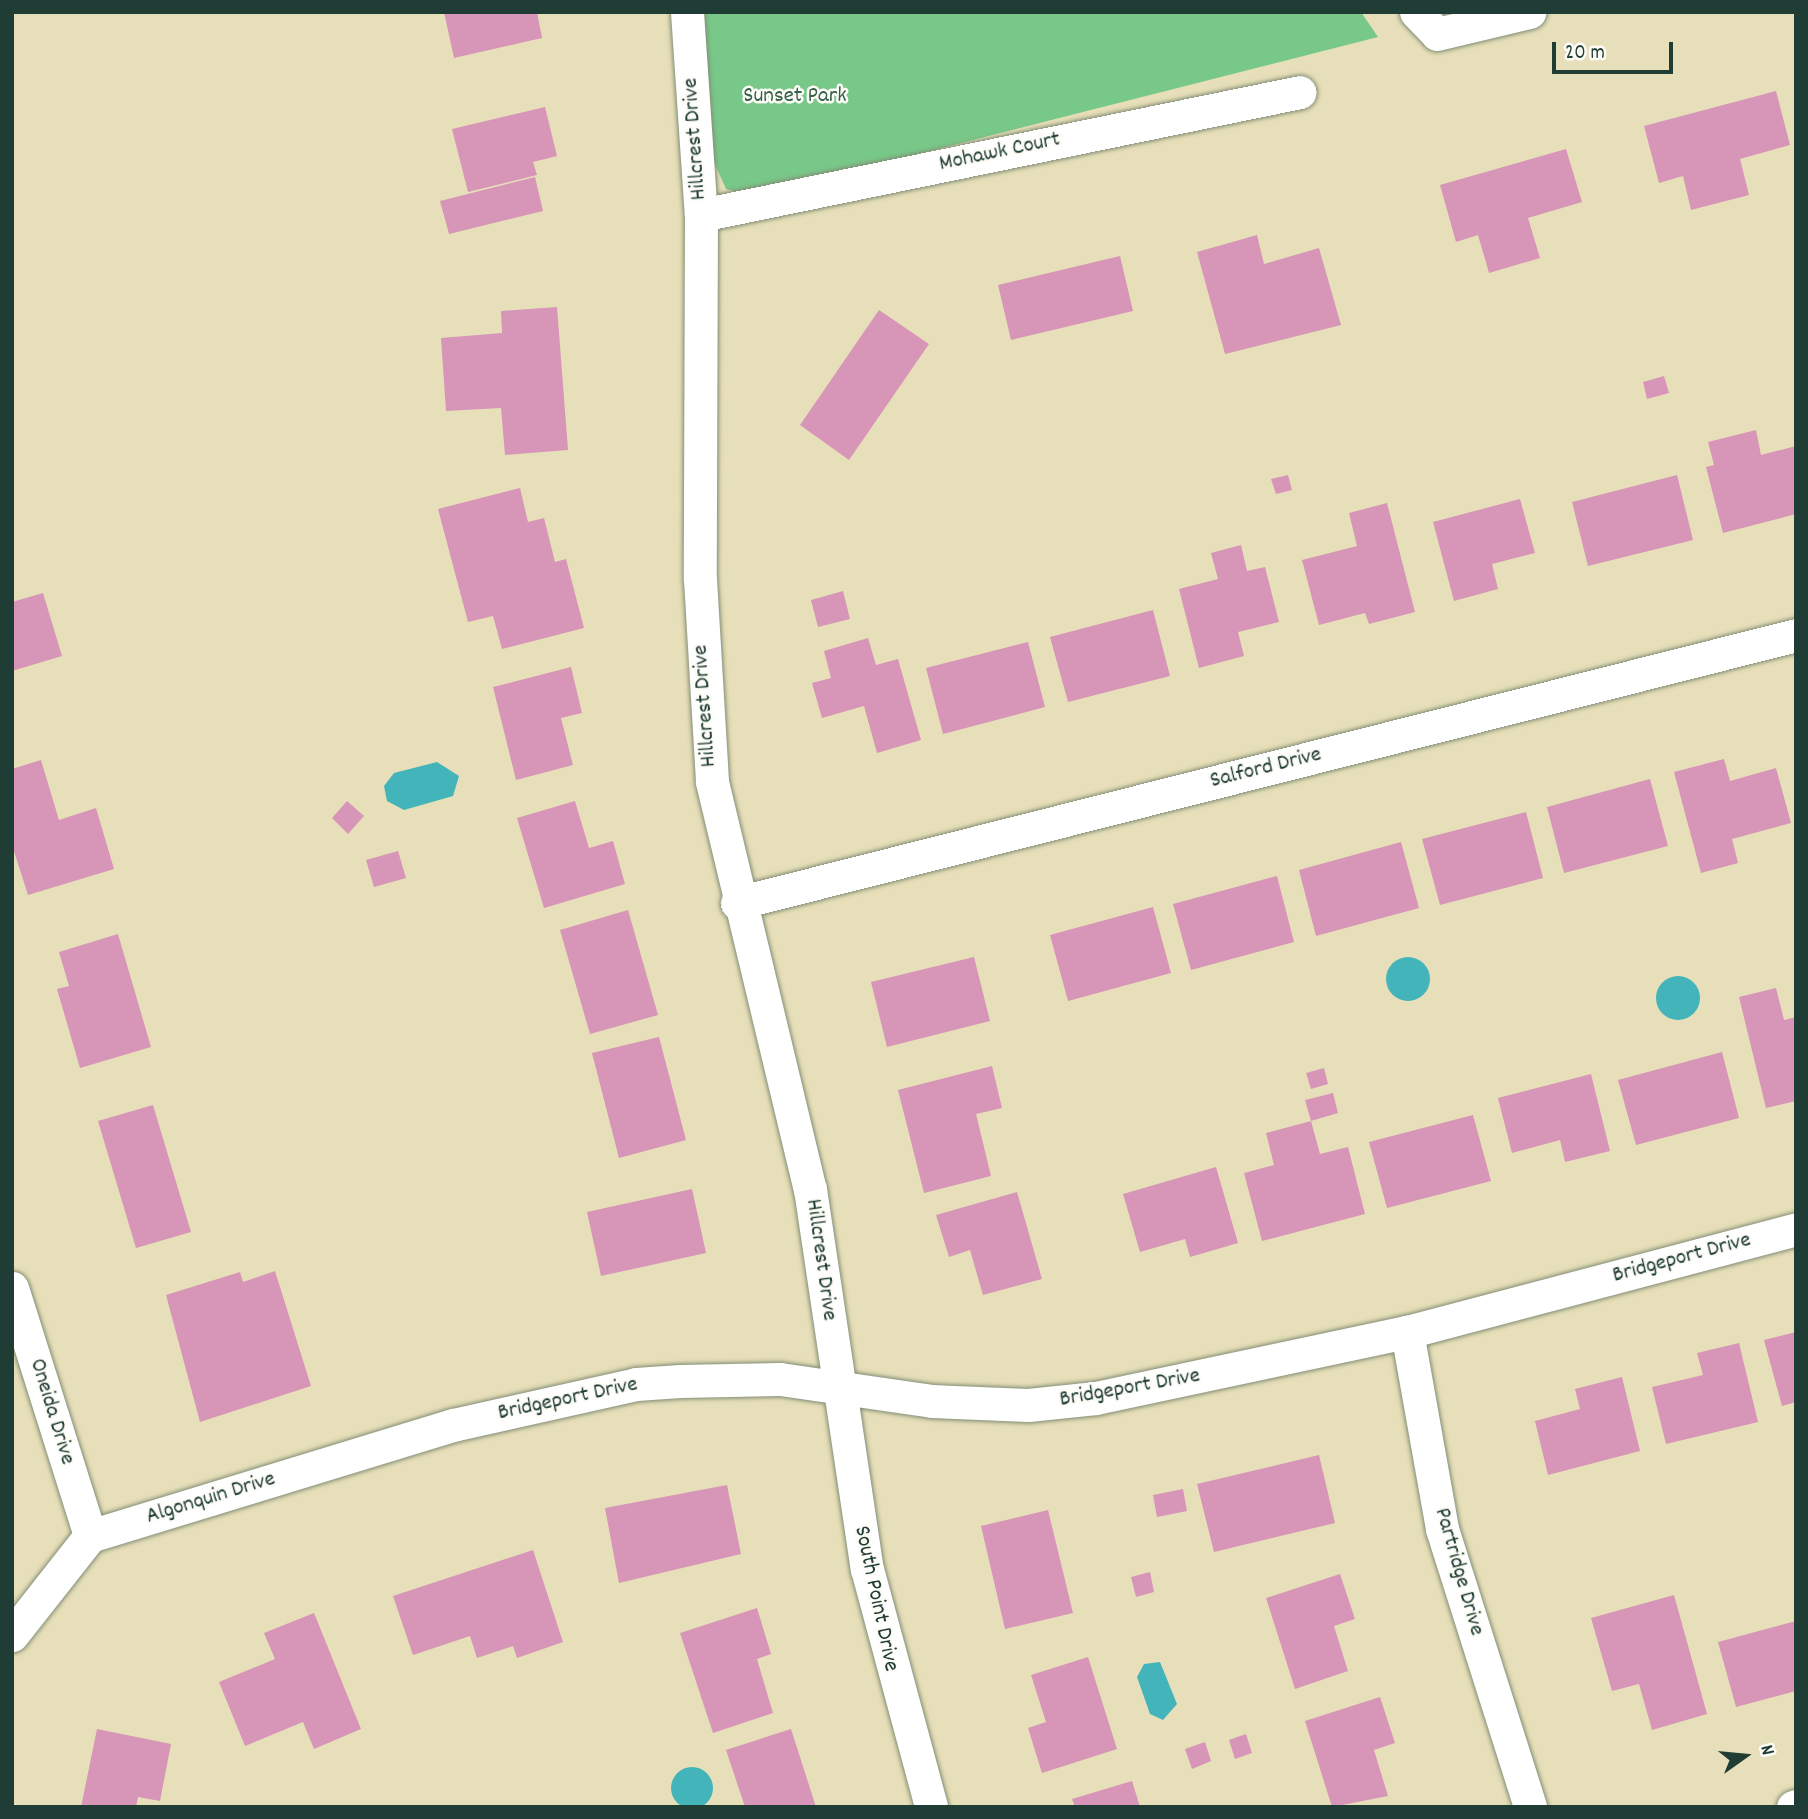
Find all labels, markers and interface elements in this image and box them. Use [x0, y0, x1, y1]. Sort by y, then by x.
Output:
scale bar [1556, 28, 1677, 72]
text: 20 m [1565, 39, 1605, 69]
street label: Hillcrest Drive [678, 77, 714, 201]
park label: Sunset Park [743, 83, 847, 111]
street label: Mohawk Court [937, 127, 1063, 179]
street label: Hillcrest Drive [688, 644, 724, 768]
street label: Salford Drive [1208, 742, 1324, 796]
street label: Hillcrest Drive [798, 1197, 842, 1323]
street label: Bridgeport Drive [1610, 1227, 1754, 1291]
street label: Oneida Drive [22, 1356, 80, 1468]
street label: Bridgeport Drive [1058, 1363, 1202, 1415]
street label: Bridgeport Drive [496, 1372, 640, 1428]
street label: Algonquin Drive [143, 1466, 279, 1532]
street label: Partridge Drive [1427, 1505, 1489, 1639]
street label: South Point Drive [846, 1524, 904, 1674]
north arrow [1710, 1721, 1780, 1791]
text: N [1752, 1742, 1780, 1758]

